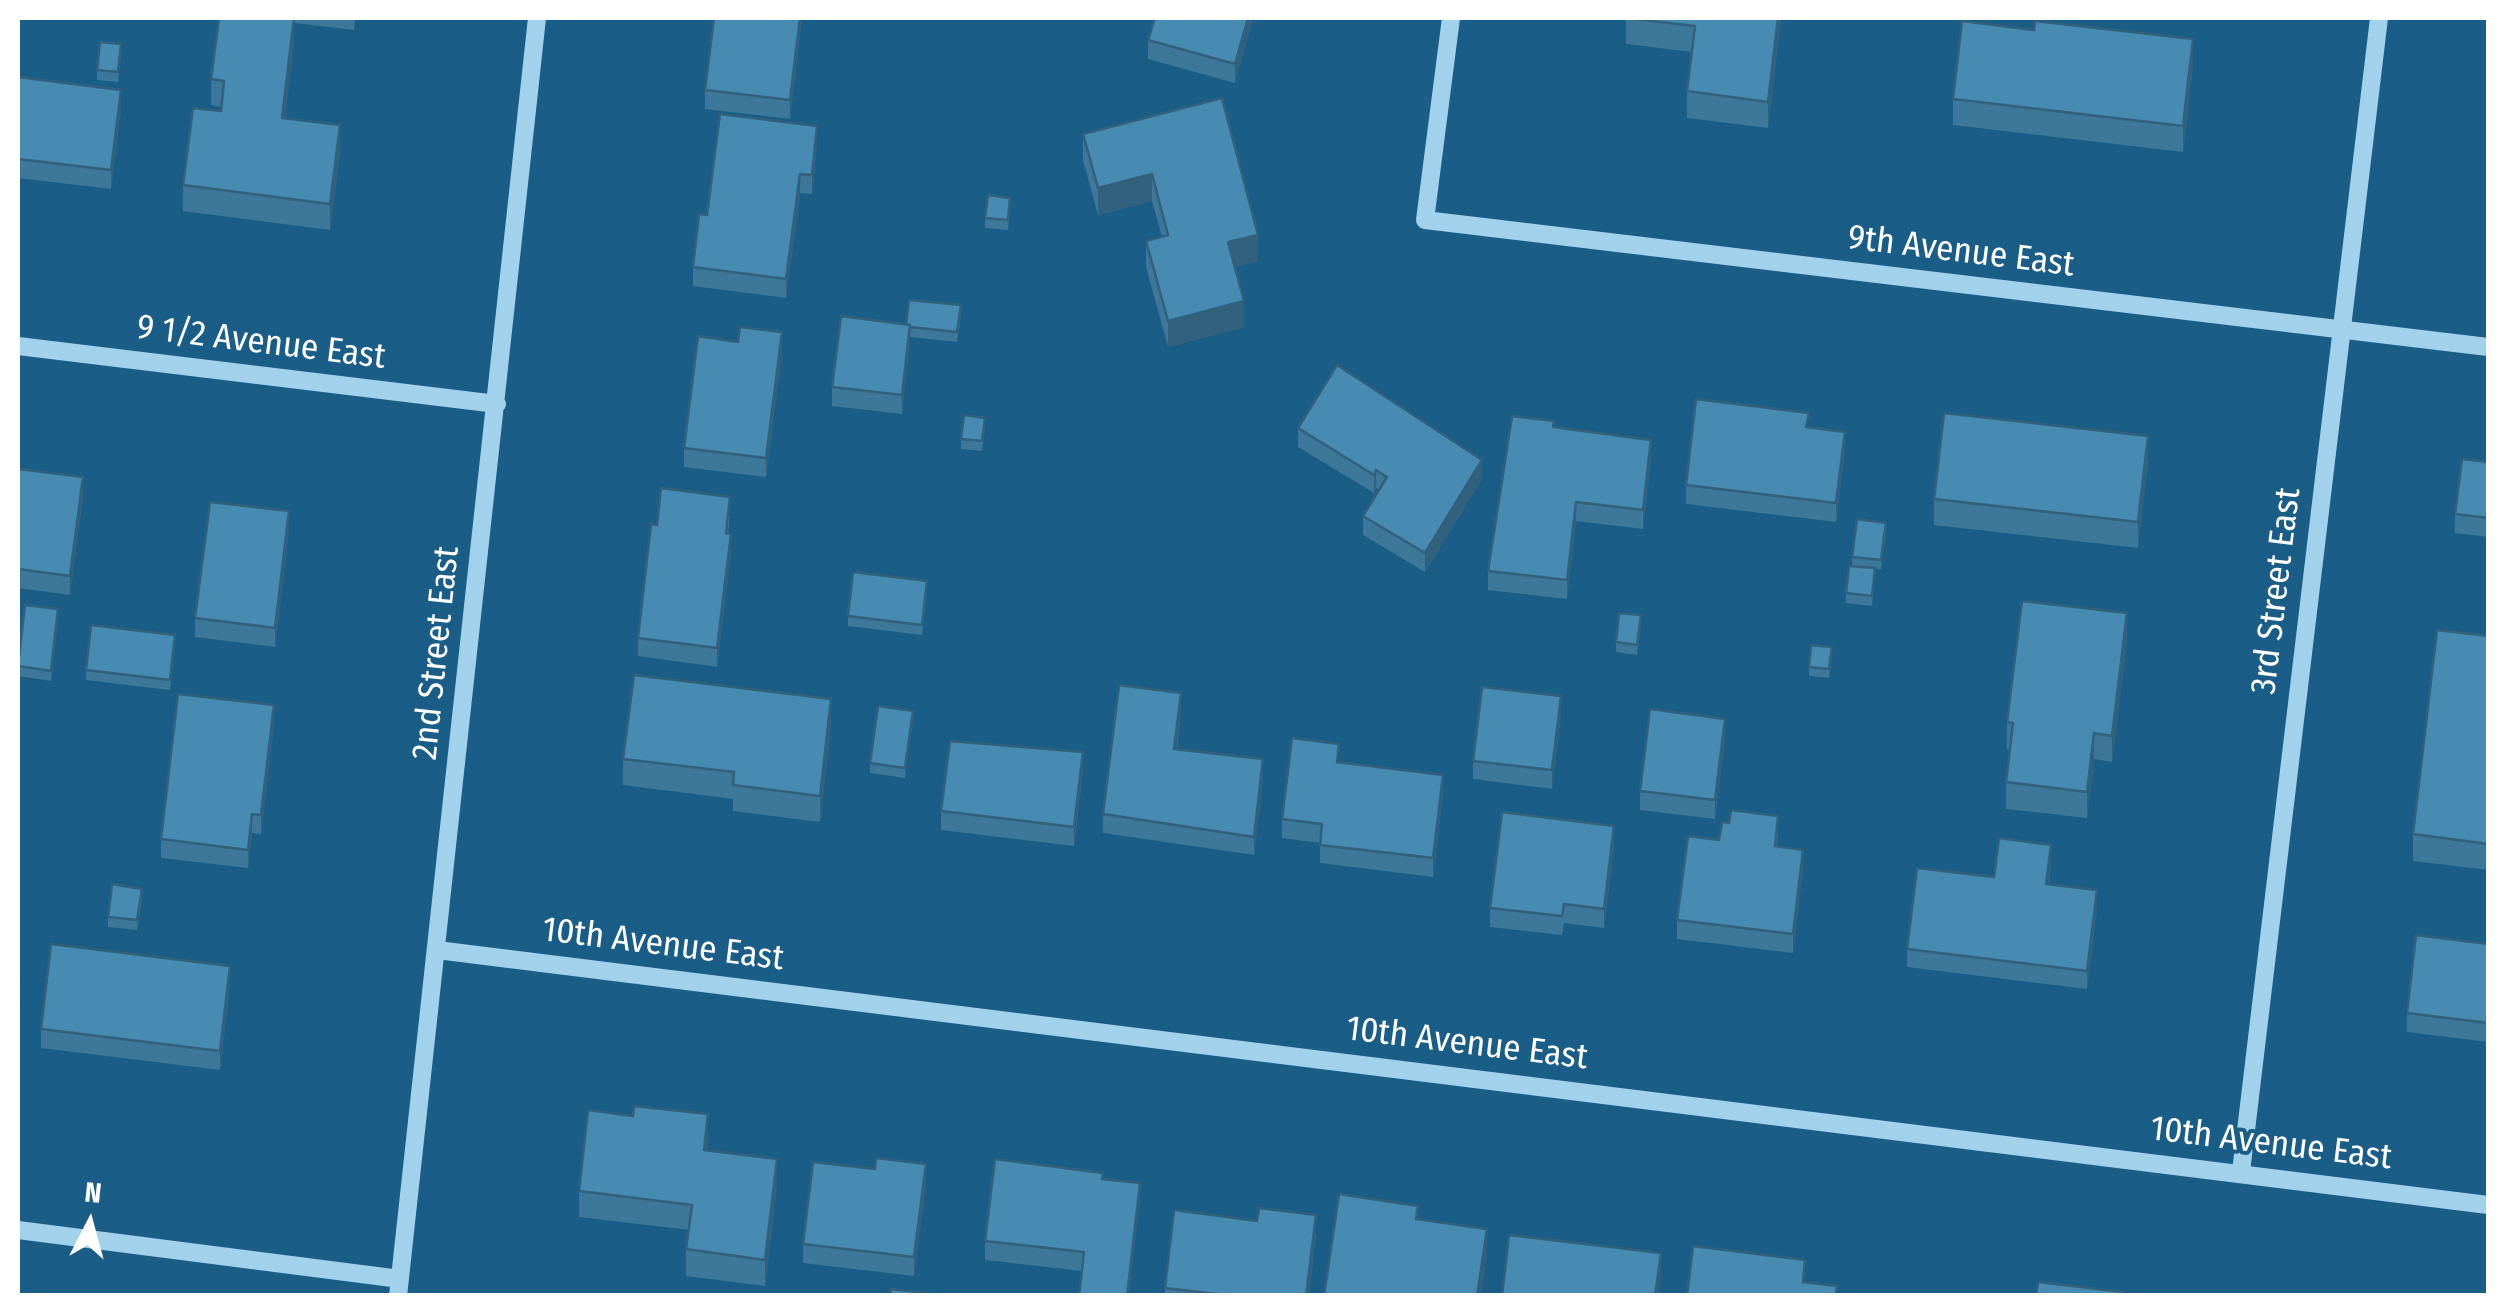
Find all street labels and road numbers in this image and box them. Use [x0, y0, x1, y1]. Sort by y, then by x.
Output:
street label: 9th Avenue East [1845, 217, 2077, 287]
street label: 9 1/2 Avenue East [134, 307, 388, 379]
street label: 3rd Street East [2244, 485, 2310, 697]
street label: 2nd Street East [405, 544, 469, 762]
street label: 10th Avenue East [540, 909, 786, 981]
street label: 10th Avenue East [1344, 1008, 1590, 1080]
street label: 10th Avenue East [2148, 1108, 2394, 1180]

